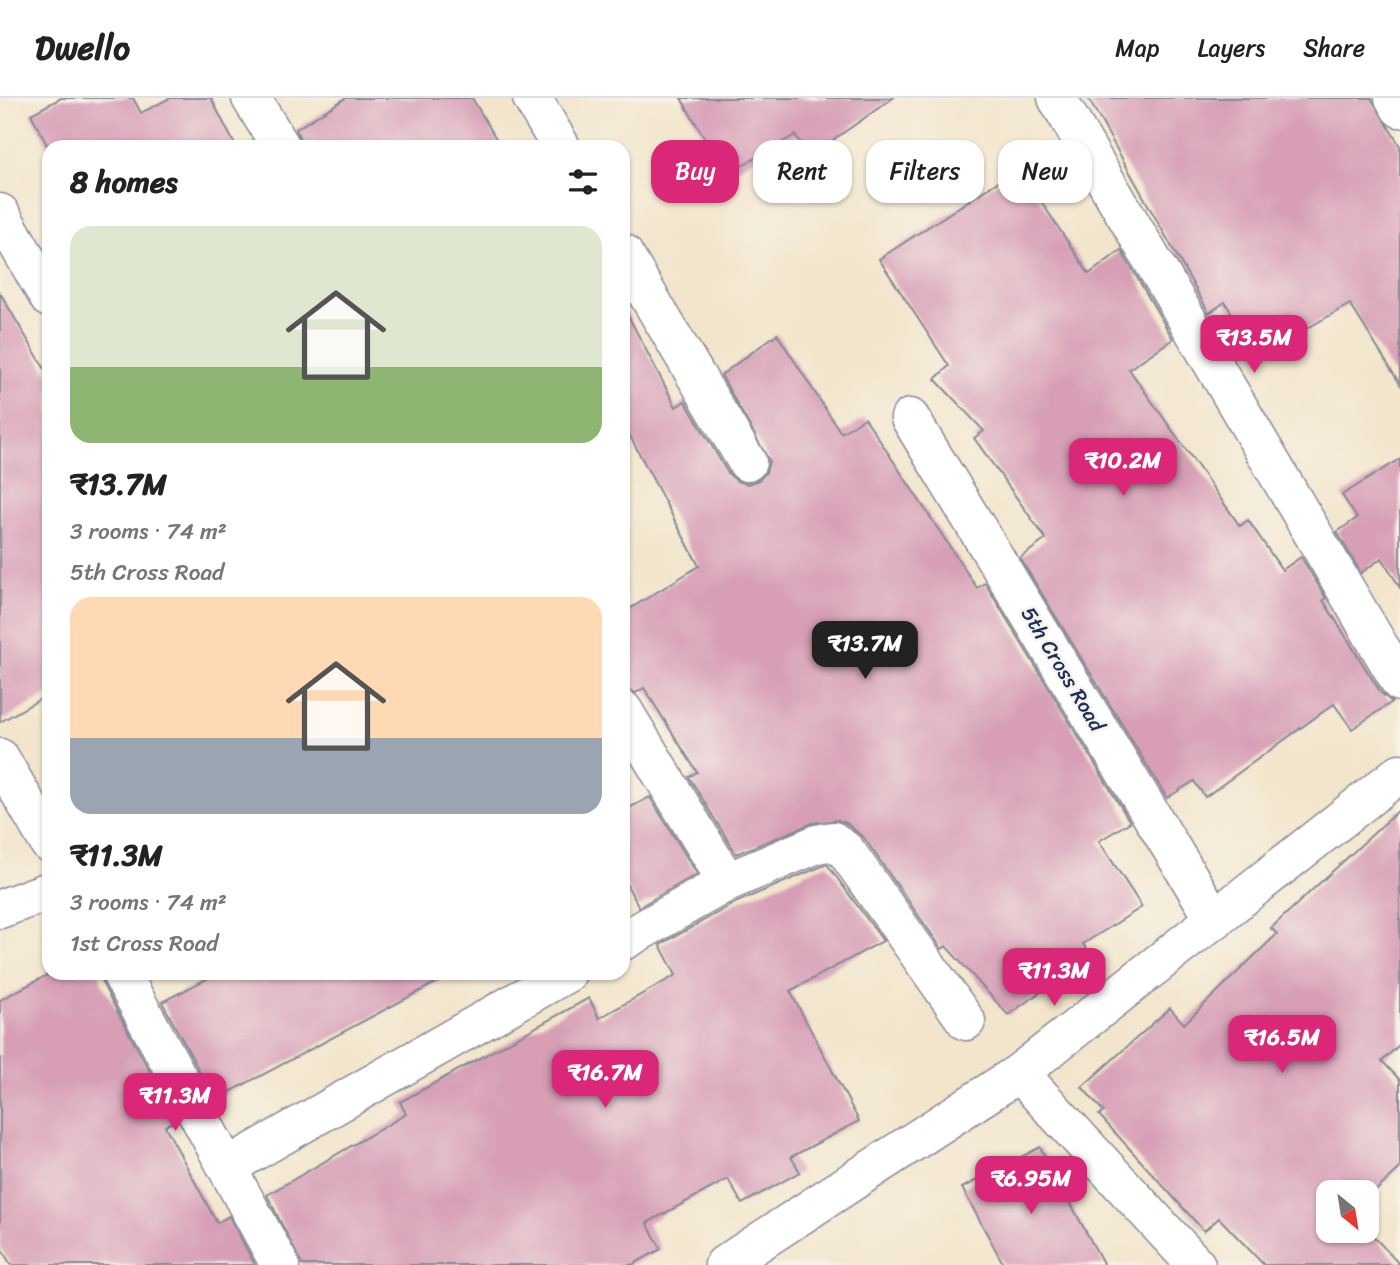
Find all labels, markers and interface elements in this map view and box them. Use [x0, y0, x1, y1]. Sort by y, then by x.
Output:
text: Dwello [35, 19, 130, 77]
text: Map [1115, 27, 1160, 69]
text: Layers [1198, 27, 1265, 69]
text: Share [1303, 27, 1365, 69]
chip: Buy [651, 140, 739, 203]
chip: Rent [753, 140, 852, 203]
chip: Filters [866, 140, 984, 203]
chip: New [998, 140, 1092, 203]
text: 8 homes [70, 155, 178, 209]
icon: filters [564, 163, 602, 201]
icon: home [273, 272, 399, 398]
pin: ₹13.5M [1197, 316, 1311, 375]
text: ₹13.5M [1216, 317, 1292, 358]
pin: ₹10.2M [1066, 438, 1180, 498]
text: ₹10.2M [1085, 440, 1161, 481]
text: ₹13.7M [70, 457, 167, 511]
text: 3 rooms · 74 m² [70, 511, 227, 552]
text: 5th Cross Road [70, 552, 224, 593]
street label: 5th Cross Road [1010, 599, 1117, 741]
pin: ₹13.7M [808, 622, 922, 681]
text: ₹13.7M [828, 623, 902, 664]
icon: home [273, 643, 399, 769]
text: ₹11.3M [70, 828, 163, 882]
text: 3 rooms · 74 m² [70, 882, 227, 923]
text: 1st Cross Road [70, 923, 218, 964]
pin: ₹11.3M [997, 948, 1111, 1008]
text: ₹11.3M [1019, 950, 1089, 991]
pin: ₹16.5M [1225, 1016, 1339, 1075]
text: ₹16.5M [1244, 1017, 1320, 1058]
pin: ₹16.7M [548, 1051, 662, 1110]
text: ₹16.7M [568, 1052, 642, 1093]
pin: ₹11.3M [118, 1074, 232, 1133]
text: ₹11.3M [140, 1075, 210, 1116]
pin: ₹6.95M [974, 1156, 1088, 1216]
text: ₹6.95M [991, 1158, 1071, 1199]
north arrow [1316, 1180, 1379, 1242]
map controls [1316, 1180, 1379, 1243]

